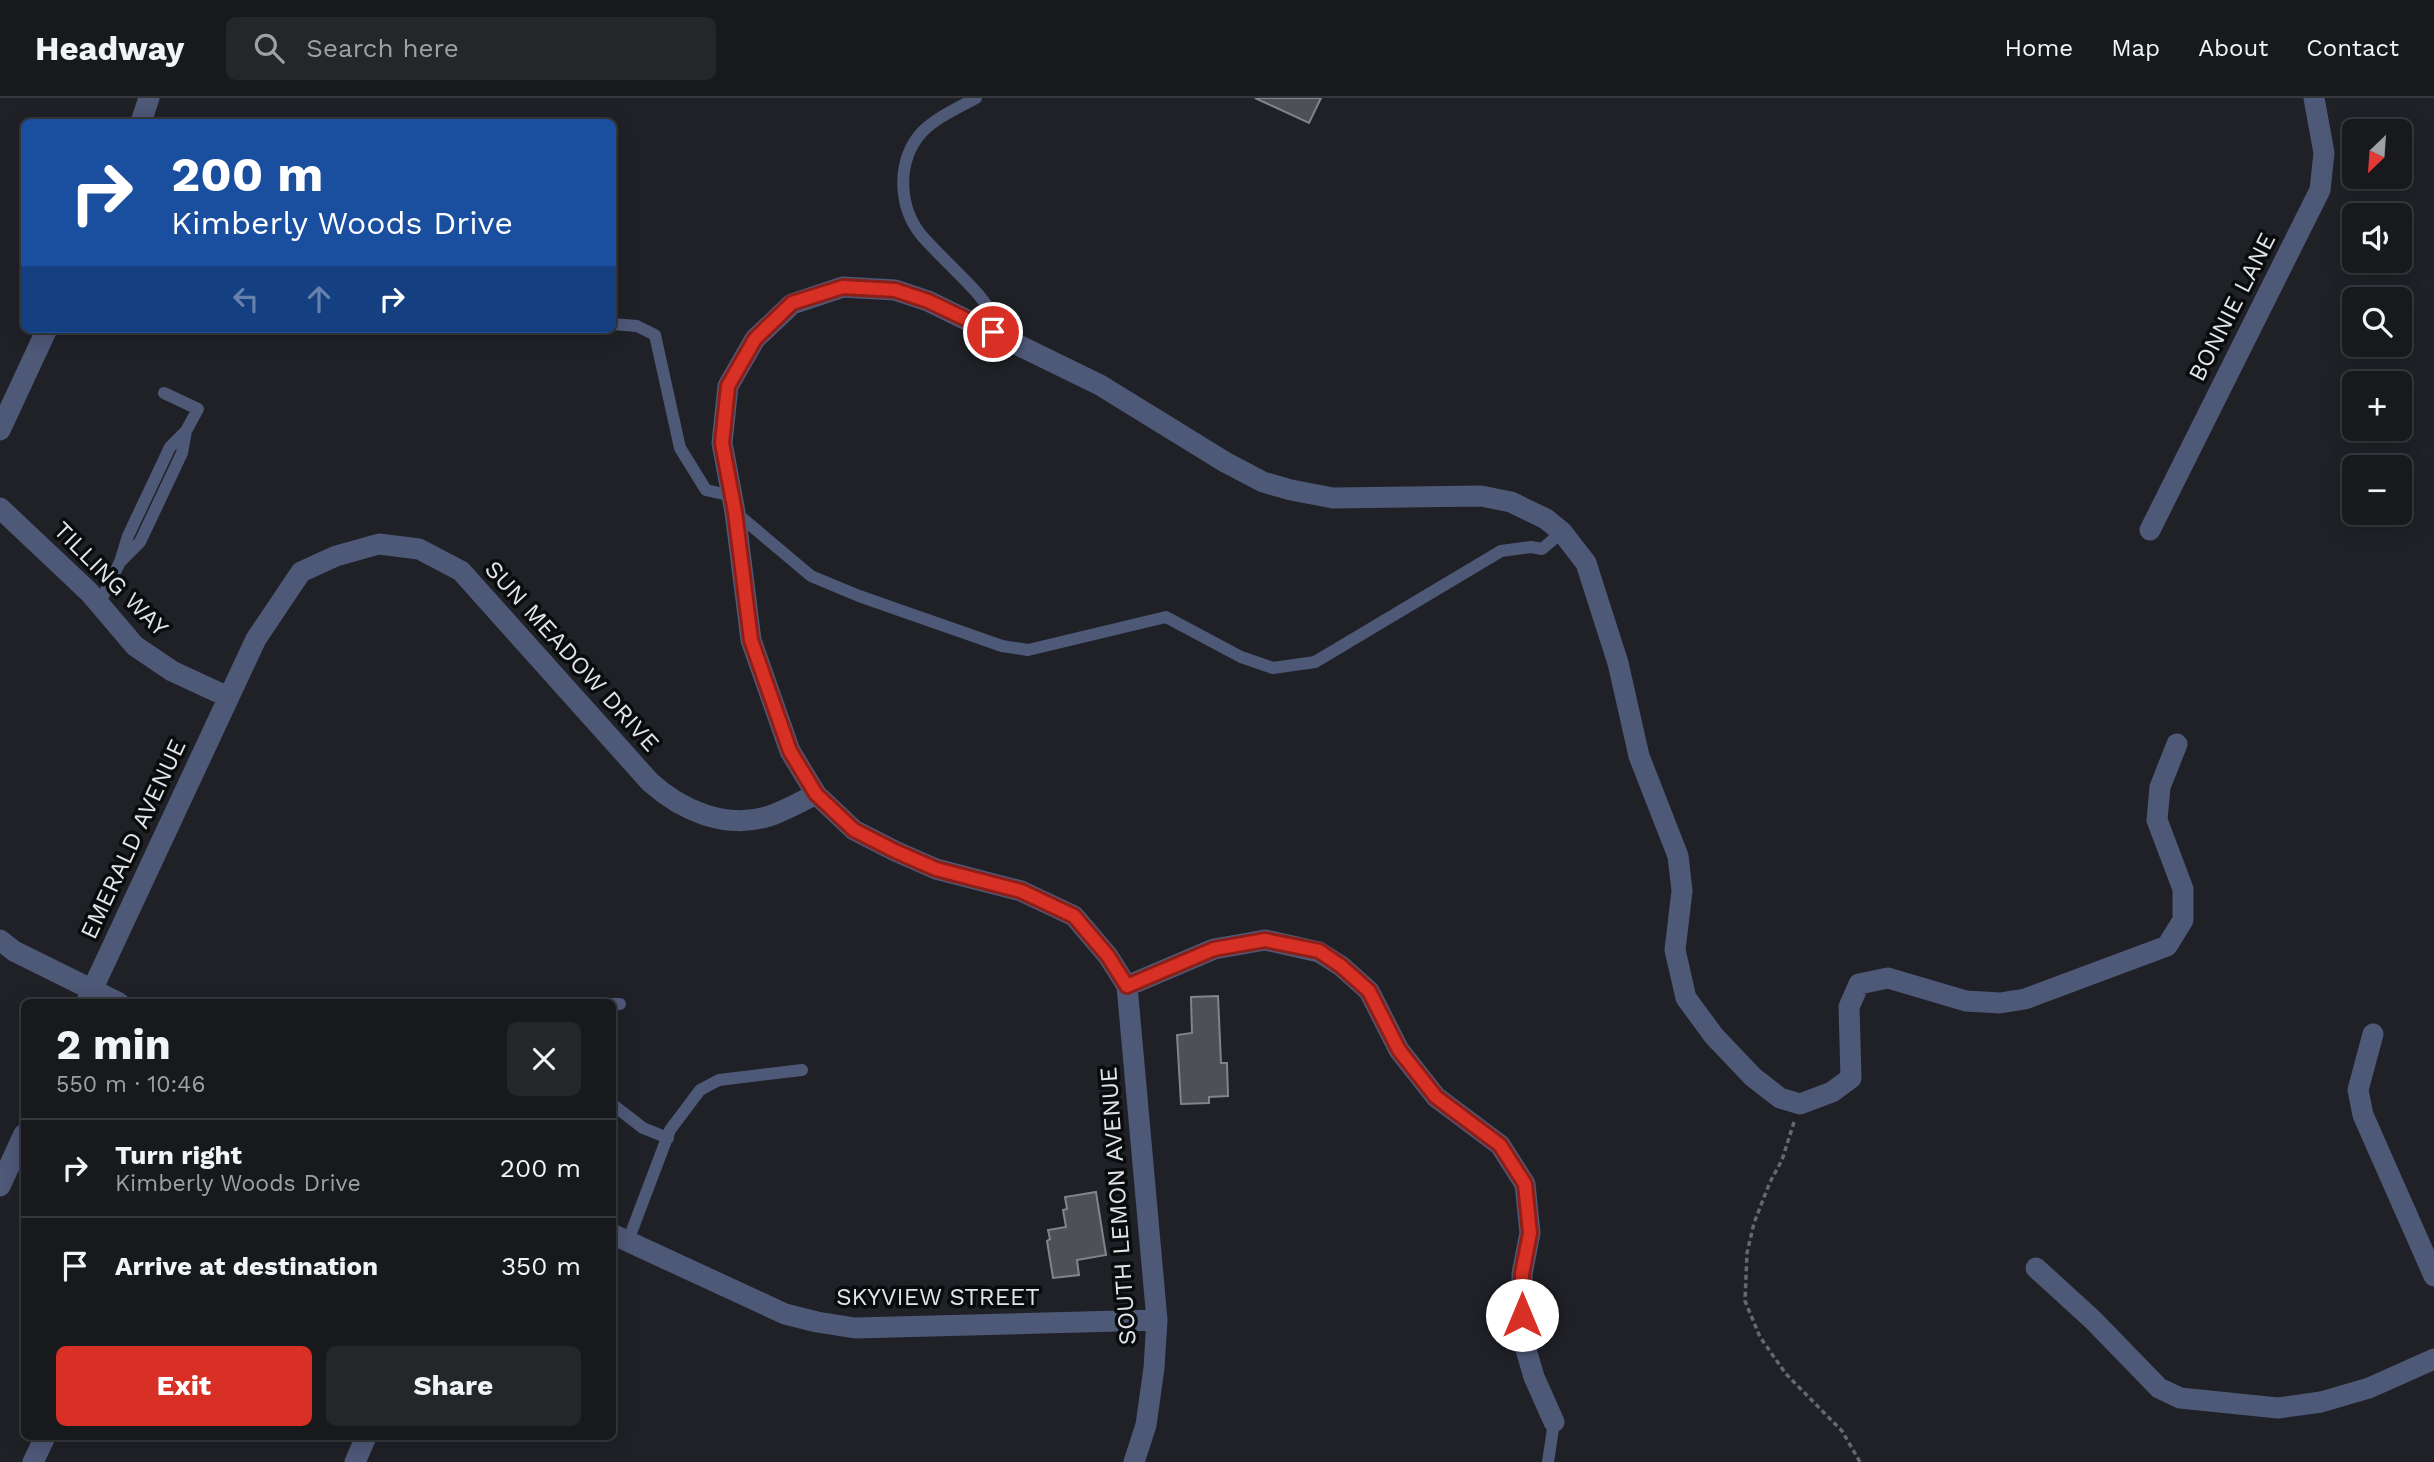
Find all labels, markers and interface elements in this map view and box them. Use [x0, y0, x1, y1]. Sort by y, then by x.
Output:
search box [226, 17, 716, 80]
text: Headway [35, 29, 184, 68]
icon: search [250, 29, 288, 67]
text: Search here [306, 33, 459, 63]
text: Home [2005, 34, 2073, 62]
text: Map [2111, 34, 2160, 62]
text: About [2198, 34, 2268, 62]
text: Contact [2306, 34, 2399, 62]
north arrow [2342, 119, 2412, 189]
map controls [2342, 119, 2412, 525]
text: 200 m [171, 145, 323, 203]
icon: right [56, 147, 147, 238]
button: sound [2342, 203, 2412, 273]
text: Kimberly Woods Drive [171, 204, 513, 242]
street label: BONNIE LANE [2183, 228, 2281, 386]
icon: left [227, 280, 265, 318]
icon: ahead [300, 280, 338, 318]
icon: right [373, 280, 411, 318]
button: search [2342, 287, 2412, 357]
pin [963, 302, 1023, 362]
icon: arrive [974, 313, 1012, 351]
button: + [2342, 371, 2412, 441]
button: − [2342, 455, 2412, 525]
street label: TILLING WAY [48, 516, 174, 642]
street label: SUN MEADOW DRIVE [479, 555, 665, 757]
street label: EMERALD AVENUE [74, 735, 192, 943]
text: 2 min [56, 1020, 171, 1069]
button: close [507, 1022, 581, 1096]
street label: SOUTH LEMON AVENUE [1094, 1066, 1142, 1346]
text: 550 m · 10:46 [56, 1071, 205, 1098]
text: Turn right [115, 1140, 242, 1170]
icon: right [56, 1149, 94, 1187]
text: 200 m [500, 1153, 581, 1183]
text: Kimberly Woods Drive [115, 1170, 361, 1197]
icon: arrive [56, 1247, 94, 1285]
text: Arrive at destination [115, 1251, 378, 1281]
text: 350 m [501, 1251, 581, 1281]
position arrow [1485, 1278, 1559, 1352]
street label: SKYVIEW STREET [836, 1283, 1040, 1311]
button: Exit [56, 1346, 312, 1426]
button: Share [326, 1346, 581, 1426]

